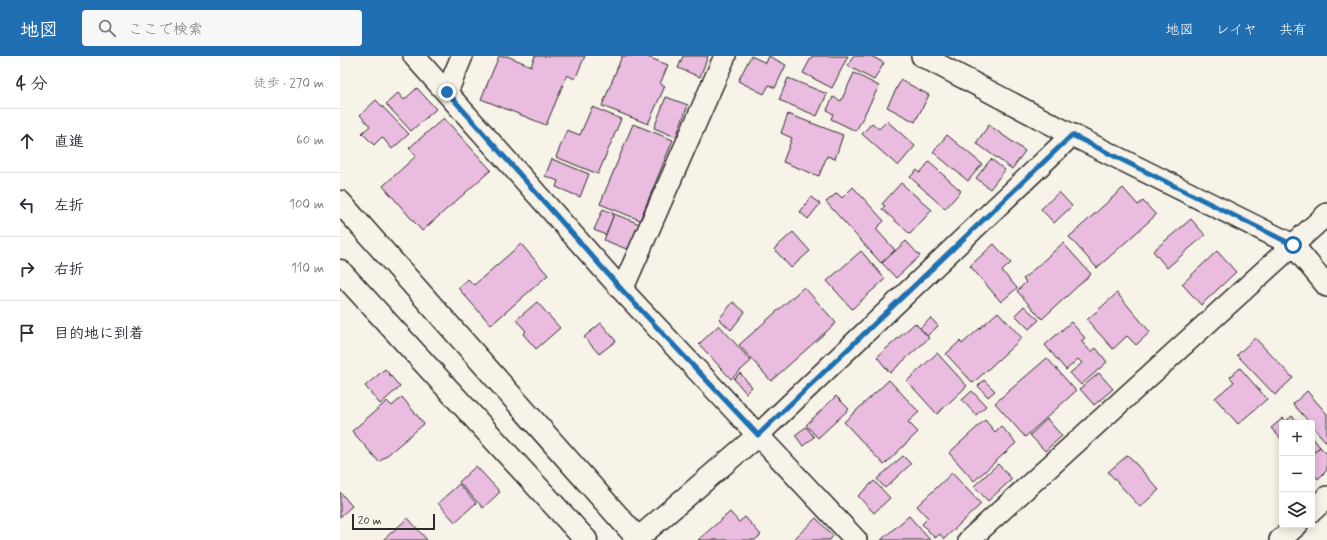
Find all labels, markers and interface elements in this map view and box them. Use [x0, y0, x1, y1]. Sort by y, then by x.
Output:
search box [82, 10, 362, 46]
icon: search [96, 17, 118, 39]
text: 地図 [20, 18, 58, 43]
text: ここで検索 [128, 20, 203, 40]
text: 地図 [1166, 21, 1194, 39]
text: レイヤ [1216, 21, 1257, 39]
text: 共有 [1279, 21, 1307, 39]
text: 4 分 [16, 73, 47, 95]
text: 徒歩 · 270 m [253, 75, 324, 92]
route end [438, 83, 456, 101]
icon: ahead [16, 130, 38, 152]
text: 直進 [54, 132, 84, 152]
text: 60 m [296, 132, 324, 149]
icon: left [16, 194, 38, 216]
text: 左折 [54, 196, 84, 216]
text: 100 m [289, 196, 324, 213]
route start [1284, 236, 1302, 254]
icon: right [16, 258, 38, 280]
text: 右折 [54, 260, 84, 280]
text: 110 m [291, 260, 324, 277]
icon: arrive [16, 322, 38, 344]
text: 目的地に到着 [54, 324, 144, 344]
map controls [1279, 420, 1315, 528]
button: + [1279, 420, 1315, 456]
button: − [1279, 456, 1315, 492]
button: layers [1279, 492, 1315, 528]
scale bar [352, 512, 435, 531]
text: 20 m [358, 514, 381, 528]

